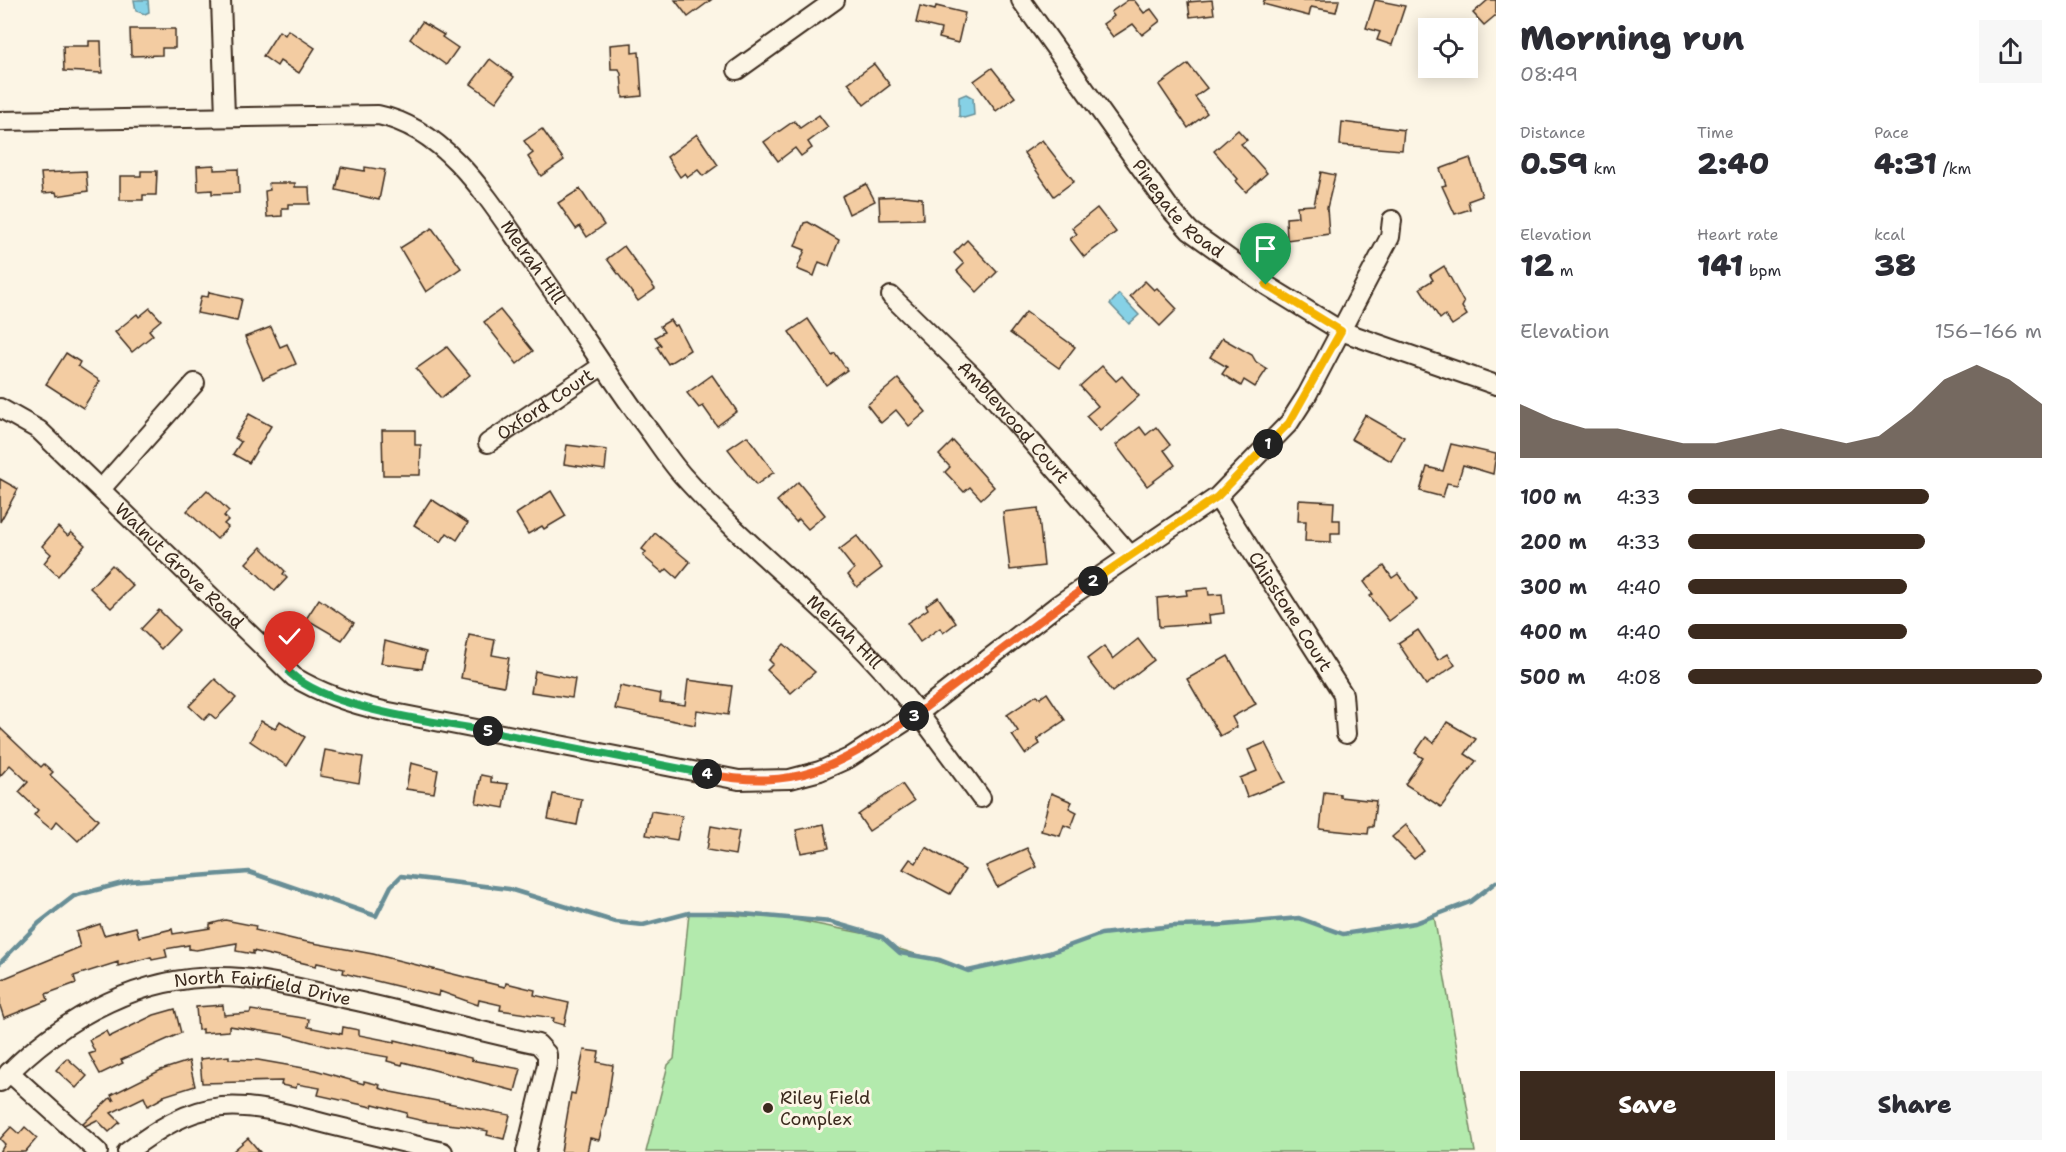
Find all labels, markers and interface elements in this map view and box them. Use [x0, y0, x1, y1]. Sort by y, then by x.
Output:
text: Morning run [1520, 16, 1744, 61]
map controls [1418, 18, 1478, 78]
button: locate [1418, 18, 1478, 78]
button: share [1979, 20, 2042, 83]
text: 08:49 [1520, 61, 1578, 87]
text: Distance [1520, 122, 1586, 143]
text: Time [1697, 122, 1734, 143]
text: Pace [1874, 122, 1909, 143]
text: 0.59 [1520, 143, 1588, 184]
text: 2:40 [1697, 143, 1770, 184]
text: 4:31 [1874, 143, 1937, 184]
street label: Pinegate Road [1127, 155, 1229, 263]
text: km [1588, 158, 1616, 179]
text: /km [1937, 158, 1971, 179]
street label: Melrah Hill [495, 215, 571, 309]
pin [1240, 223, 1291, 285]
text: Elevation [1520, 224, 1592, 245]
text: Heart rate [1697, 224, 1779, 245]
text: kcal [1874, 224, 1905, 245]
icon: arrive [1249, 232, 1282, 265]
text: 12 [1520, 245, 1554, 286]
text: 141 [1697, 245, 1744, 286]
text: 38 [1874, 245, 1916, 286]
text: m [1554, 260, 1573, 281]
text: bpm [1744, 260, 1781, 281]
text: Elevation [1520, 318, 1610, 344]
text: 156–166 m [1935, 318, 2042, 344]
street label: Amblewood Court [952, 356, 1075, 489]
street label: Oxford Court [492, 363, 599, 446]
pin: 1 [1253, 429, 1283, 459]
text: 1 [1264, 433, 1272, 454]
text: 100 m [1520, 484, 1582, 510]
text: 4:33 [1616, 484, 1660, 510]
street label: Walnut Grove Road [109, 498, 249, 634]
text: 200 m [1520, 529, 1587, 555]
text: 4:33 [1616, 529, 1660, 555]
street label: Chipstone Court [1243, 547, 1338, 676]
pin: 2 [1078, 566, 1108, 596]
text: 2 [1087, 570, 1099, 591]
text: 300 m [1520, 574, 1587, 600]
text: 4:40 [1616, 574, 1661, 600]
street label: Melrah Hill [802, 589, 888, 675]
pin [264, 611, 315, 673]
text: 400 m [1520, 619, 1587, 645]
text: 4:40 [1616, 619, 1661, 645]
icon: check [273, 620, 306, 653]
text: 500 m [1520, 664, 1586, 690]
text: 4:08 [1616, 664, 1662, 690]
pin: 3 [899, 701, 929, 731]
text: 3 [908, 705, 920, 726]
pin: 5 [473, 716, 503, 746]
text: 5 [483, 720, 493, 741]
pin: 4 [692, 759, 722, 789]
text: 4 [701, 763, 713, 784]
street label: North Fairfield Drive [172, 965, 353, 1011]
button: Save [1520, 1071, 1775, 1140]
button: Share [1787, 1071, 2042, 1140]
place label: Riley Field Complex [780, 1086, 870, 1131]
marker: Riley Field Complex [761, 1101, 775, 1115]

